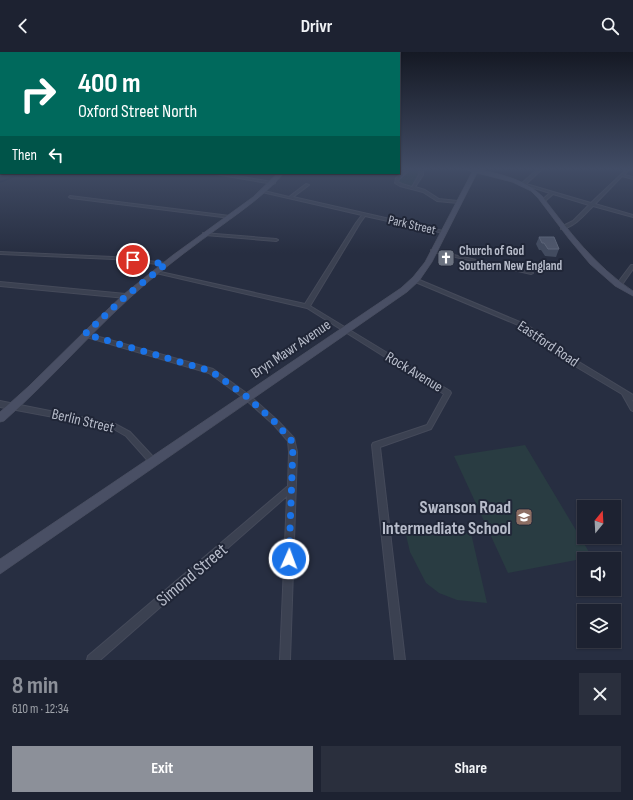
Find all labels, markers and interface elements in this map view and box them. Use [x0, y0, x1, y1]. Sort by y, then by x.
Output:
icon: back [12, 15, 34, 37]
icon: search [599, 15, 621, 37]
text: Drivr [301, 16, 332, 37]
text: 400 m [78, 67, 141, 100]
icon: right [12, 68, 64, 120]
text: Oxford Street North [78, 101, 197, 122]
icon: left [45, 144, 67, 166]
text: Then [12, 146, 37, 165]
street label: Park Street [387, 212, 437, 238]
pin [116, 243, 150, 277]
place label: Church of God Southern New England [459, 243, 563, 274]
church icon: Church of God Southern New England [436, 248, 456, 268]
icon: arrive [122, 249, 144, 271]
street label: Bryn Mawr Avenue [248, 315, 334, 383]
street label: Eastford Road [514, 317, 582, 371]
street label: Rock Avenue [382, 347, 446, 397]
street label: Berlin Street [50, 405, 116, 437]
place label: Swanson Road Intermediate School [382, 497, 511, 539]
north arrow [577, 500, 621, 544]
map controls [577, 500, 621, 648]
school or university icon: Swanson Road Intermediate School [514, 507, 534, 527]
position arrow [268, 538, 310, 580]
street label: Simond Street [152, 539, 232, 611]
button: sound [577, 552, 621, 596]
button: layers [577, 604, 621, 648]
text: 8 min [12, 671, 59, 700]
button: close [579, 673, 621, 715]
text: 610 m · 12:34 [12, 701, 69, 717]
button: Exit [12, 746, 313, 792]
button: Share [321, 746, 621, 792]

